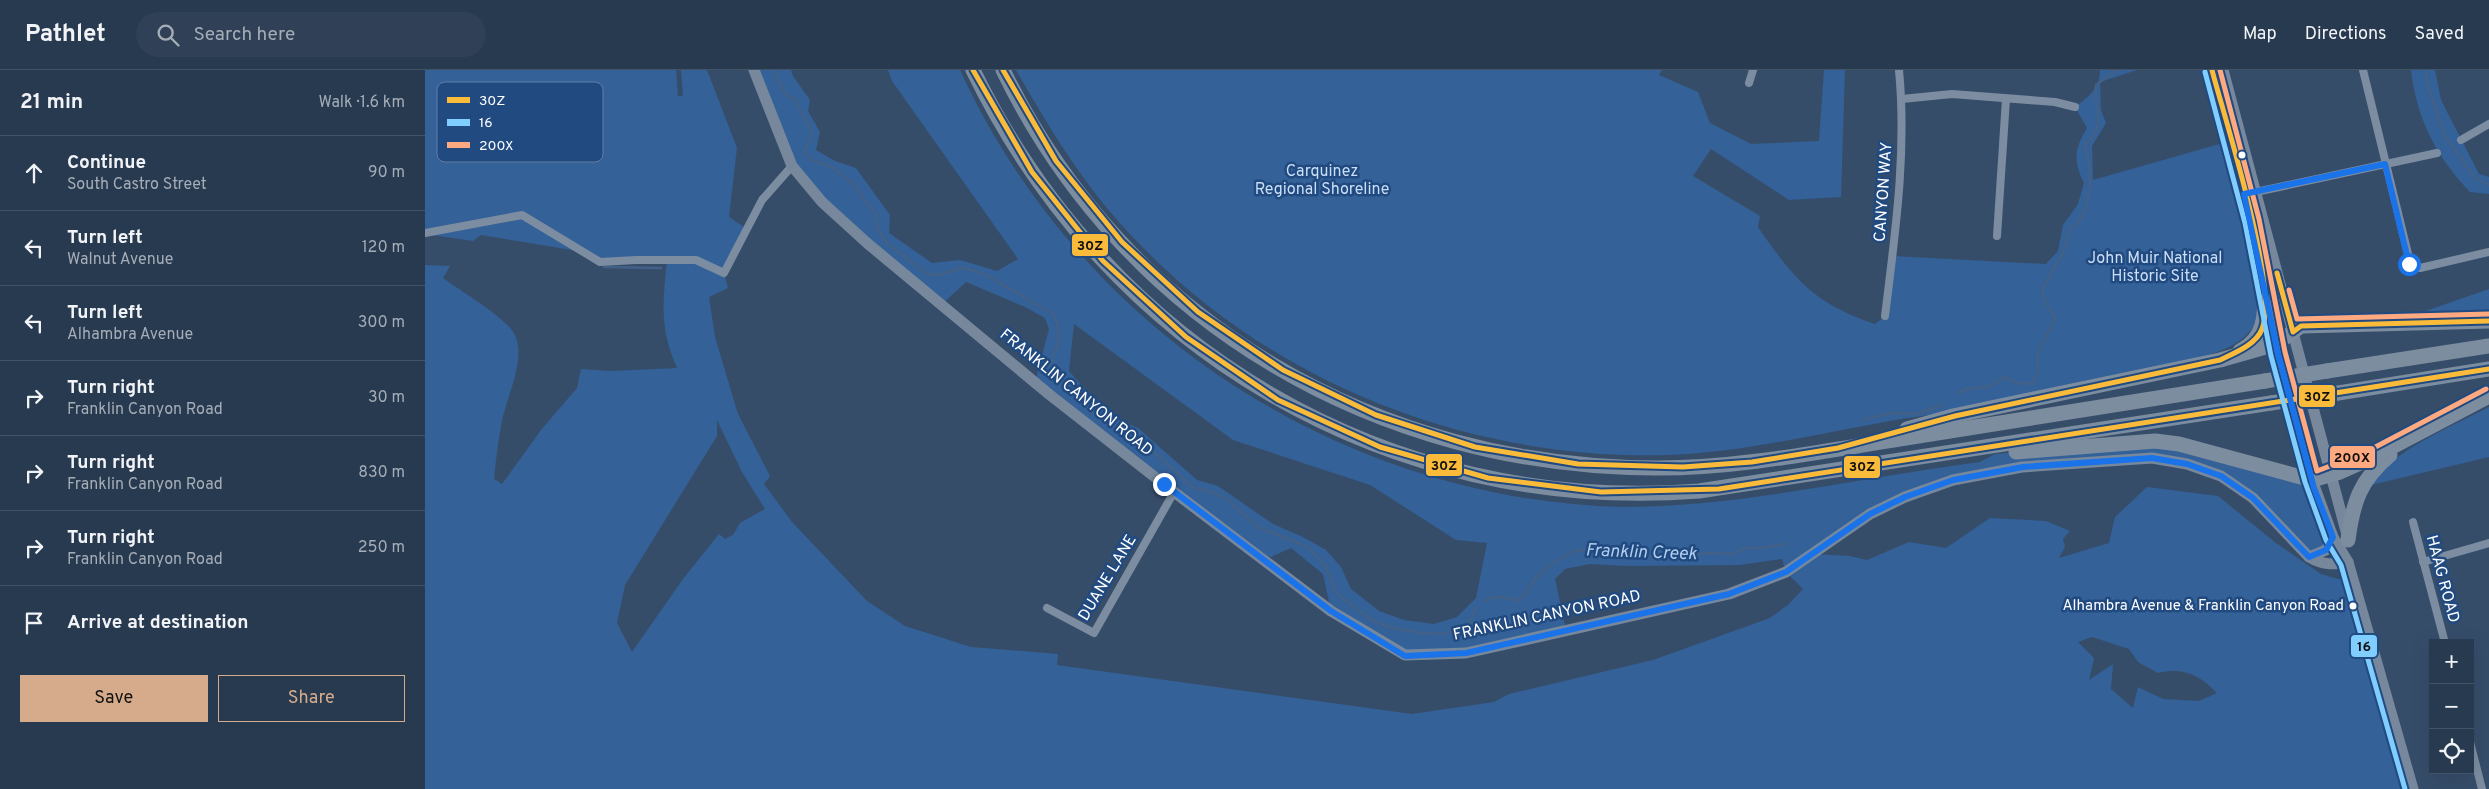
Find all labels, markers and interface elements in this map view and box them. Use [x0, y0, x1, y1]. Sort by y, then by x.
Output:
search box [136, 12, 486, 57]
text: Pathlet [25, 20, 106, 50]
icon: search [154, 21, 182, 49]
text: Search here [194, 23, 295, 47]
text: Map [2243, 23, 2277, 46]
text: Directions [2305, 23, 2387, 46]
text: Saved [2415, 23, 2464, 46]
legend [437, 82, 603, 162]
text: 21 min [20, 89, 83, 116]
text: Walk · 1.6 km [318, 93, 405, 113]
text: 30Z [479, 93, 505, 110]
text: 16 [479, 115, 493, 132]
text: 200X [479, 138, 513, 155]
street label: CANYON WAY [1871, 141, 1897, 243]
unlabelled marker [2237, 150, 2247, 160]
text: Continue [67, 151, 146, 175]
icon: ahead [20, 159, 48, 187]
park label: Carquinez Regional Shoreline [1255, 162, 1389, 200]
text: 90 m [368, 163, 405, 183]
text: South Castro Street [67, 175, 207, 195]
text: Turn left [67, 226, 143, 250]
line badge: 30Z [1071, 233, 1109, 257]
icon: left [20, 234, 48, 262]
text: 120 m [362, 238, 405, 258]
text: 30Z [1077, 238, 1103, 255]
park label: John Muir National Historic Site [2088, 249, 2222, 287]
text: Walnut Avenue [67, 250, 173, 270]
route start [2398, 253, 2421, 276]
text: Turn left [67, 301, 143, 325]
icon: left [20, 309, 48, 337]
text: 300 m [358, 313, 405, 333]
text: Alhambra Avenue [67, 325, 193, 345]
street label: FRANKLIN CANYON ROAD [995, 325, 1157, 461]
text: Turn right [67, 376, 155, 400]
icon: right [20, 384, 48, 412]
line badge: 30Z [2298, 384, 2336, 408]
text: 30 m [368, 388, 405, 408]
text: 30Z [2304, 389, 2330, 406]
text: Franklin Canyon Road [67, 400, 223, 420]
line badge: 200X [2329, 445, 2376, 469]
text: 200X [2334, 450, 2370, 467]
text: Turn right [67, 451, 155, 475]
line badge: 30Z [1425, 453, 1463, 477]
line badge: 30Z [1843, 455, 1881, 479]
text: 30Z [1431, 458, 1457, 475]
icon: right [20, 459, 48, 487]
text: 30Z [1849, 459, 1875, 476]
text: 830 m [358, 463, 405, 483]
route end [1153, 473, 1176, 496]
text: Franklin Canyon Road [67, 475, 223, 495]
text: Turn right [67, 526, 155, 550]
street label: DUANE LANE [1074, 531, 1142, 625]
street label: HAAG ROAD [2421, 533, 2463, 625]
icon: right [20, 534, 48, 562]
text: 250 m [358, 538, 405, 558]
water label: Franklin Creek [1585, 540, 1698, 566]
text: Franklin Canyon Road [67, 550, 223, 570]
street label: FRANKLIN CANYON ROAD [1451, 586, 1643, 646]
place label: Alhambra Avenue & Franklin Canyon Road [2062, 597, 2344, 616]
marker: Alhambra Avenue & Franklin Canyon Road [2348, 601, 2358, 611]
icon: arrive [20, 609, 48, 637]
text: Arrive at destination [67, 611, 248, 635]
line badge: 16 [2350, 634, 2378, 658]
text: 16 [2357, 639, 2371, 656]
map controls [2429, 639, 2474, 774]
button: + [2429, 639, 2474, 684]
button: Save [20, 675, 208, 722]
button: Share [218, 675, 405, 722]
button: − [2429, 684, 2474, 729]
button: locate [2429, 729, 2474, 774]

